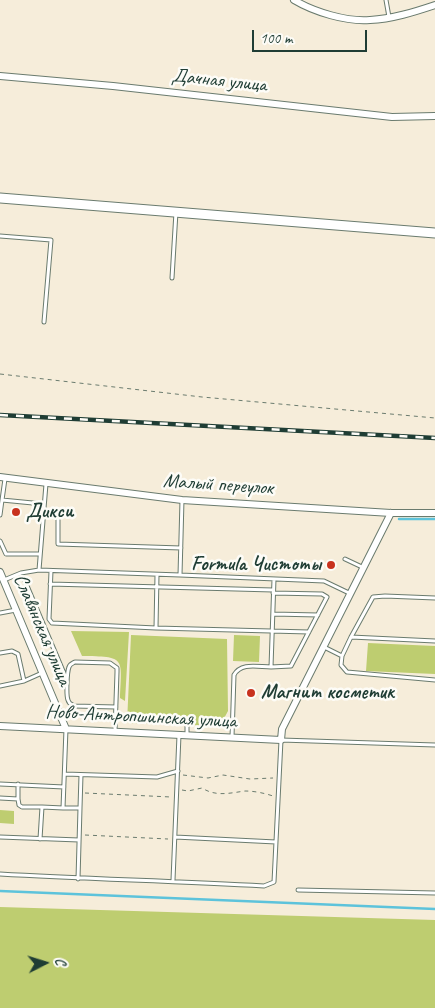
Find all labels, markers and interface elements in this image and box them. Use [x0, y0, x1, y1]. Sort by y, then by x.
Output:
scale bar [255, 20, 370, 52]
text: 100 m [260, 29, 292, 48]
street label: Дачная улица [170, 64, 268, 98]
street label: Малый переулок [162, 469, 274, 501]
place label: Дикси [26, 500, 73, 524]
marker: Дикси [10, 506, 22, 518]
place label: Formula Чистоты [191, 553, 321, 577]
marker: Formula Чистоты [325, 559, 337, 571]
street label: Славянская улица [8, 571, 76, 689]
place label: Магнит косметик [261, 681, 394, 705]
marker: Магнит косметик [245, 687, 257, 699]
street label: Ново-Антропшинская улица [45, 700, 237, 734]
north arrow [20, 938, 70, 988]
text: С [52, 957, 69, 966]

